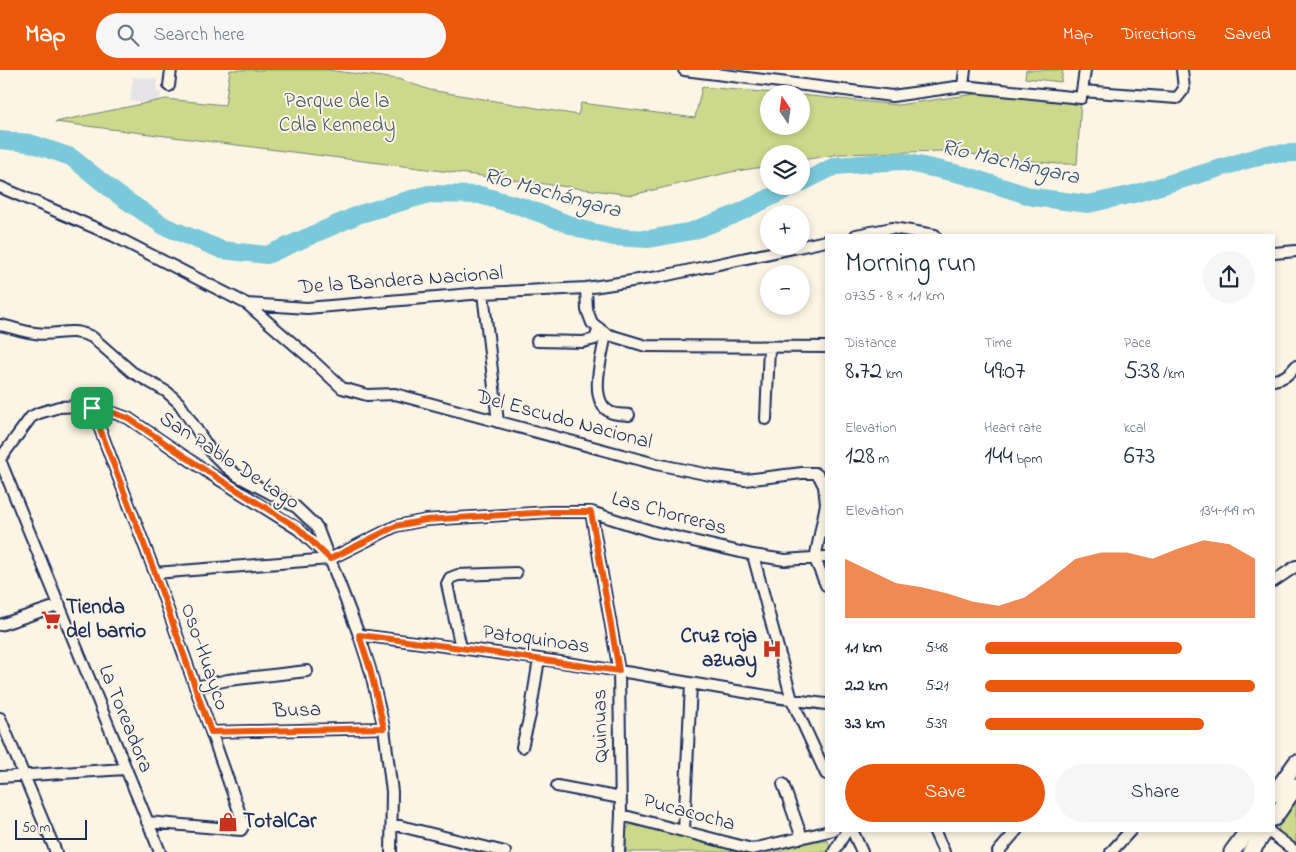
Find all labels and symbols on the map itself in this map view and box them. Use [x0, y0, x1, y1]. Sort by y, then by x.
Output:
north arrow [760, 85, 810, 135]
park label: Parque de la Cdla Kennedy [279, 87, 395, 143]
water label: Río Machángara [938, 132, 1083, 195]
water label: Río Machángara [480, 160, 625, 228]
street label: De la Bandera Nacional [297, 259, 504, 303]
street label: Del Escudo Nacional [472, 382, 655, 458]
pin [71, 387, 113, 429]
street label: San Pablo De Lago [152, 404, 305, 520]
street label: Las Chorreras [608, 484, 730, 544]
place label: Tienda del barrio [66, 593, 146, 647]
street label: Oso-Huayco [170, 599, 236, 715]
supermarket icon: Tienda del barrio [40, 609, 62, 631]
street label: Patoquinoas [480, 618, 592, 662]
place label: Cruz roja azuay [680, 622, 757, 678]
hospital icon: Cruz roja azuay [761, 638, 783, 660]
street label: La Toreadora [90, 660, 160, 778]
street label: Quinuas [585, 689, 617, 763]
street label: Busa [271, 695, 322, 727]
street label: Pucacocha [640, 786, 738, 840]
place label: TotalCar [243, 807, 317, 837]
shop icon: TotalCar [217, 811, 239, 833]
scale bar [15, 817, 88, 840]

